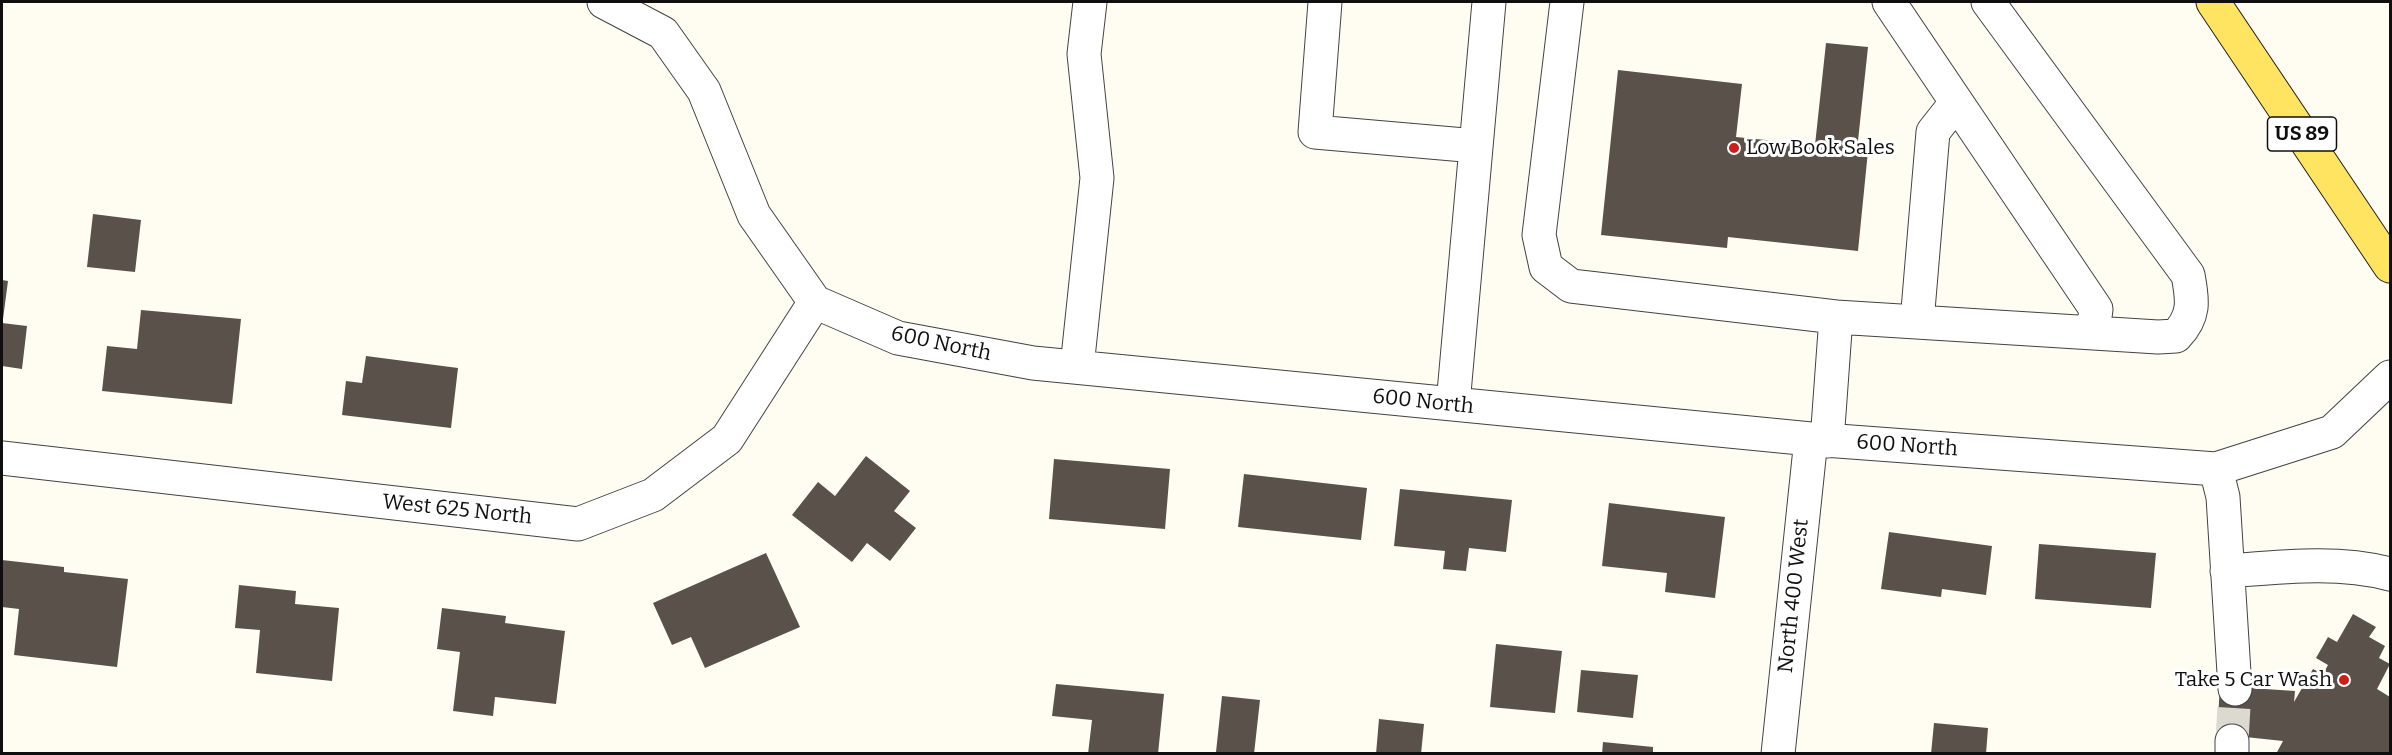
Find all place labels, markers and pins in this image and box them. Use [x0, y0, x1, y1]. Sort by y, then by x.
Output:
place label: Low Book Sales [1746, 135, 1895, 161]
marker: Low Book Sales [1727, 141, 1741, 155]
place label: Take 5 Car Wash [2175, 667, 2332, 693]
marker: Take 5 Car Wash [2337, 673, 2351, 687]

